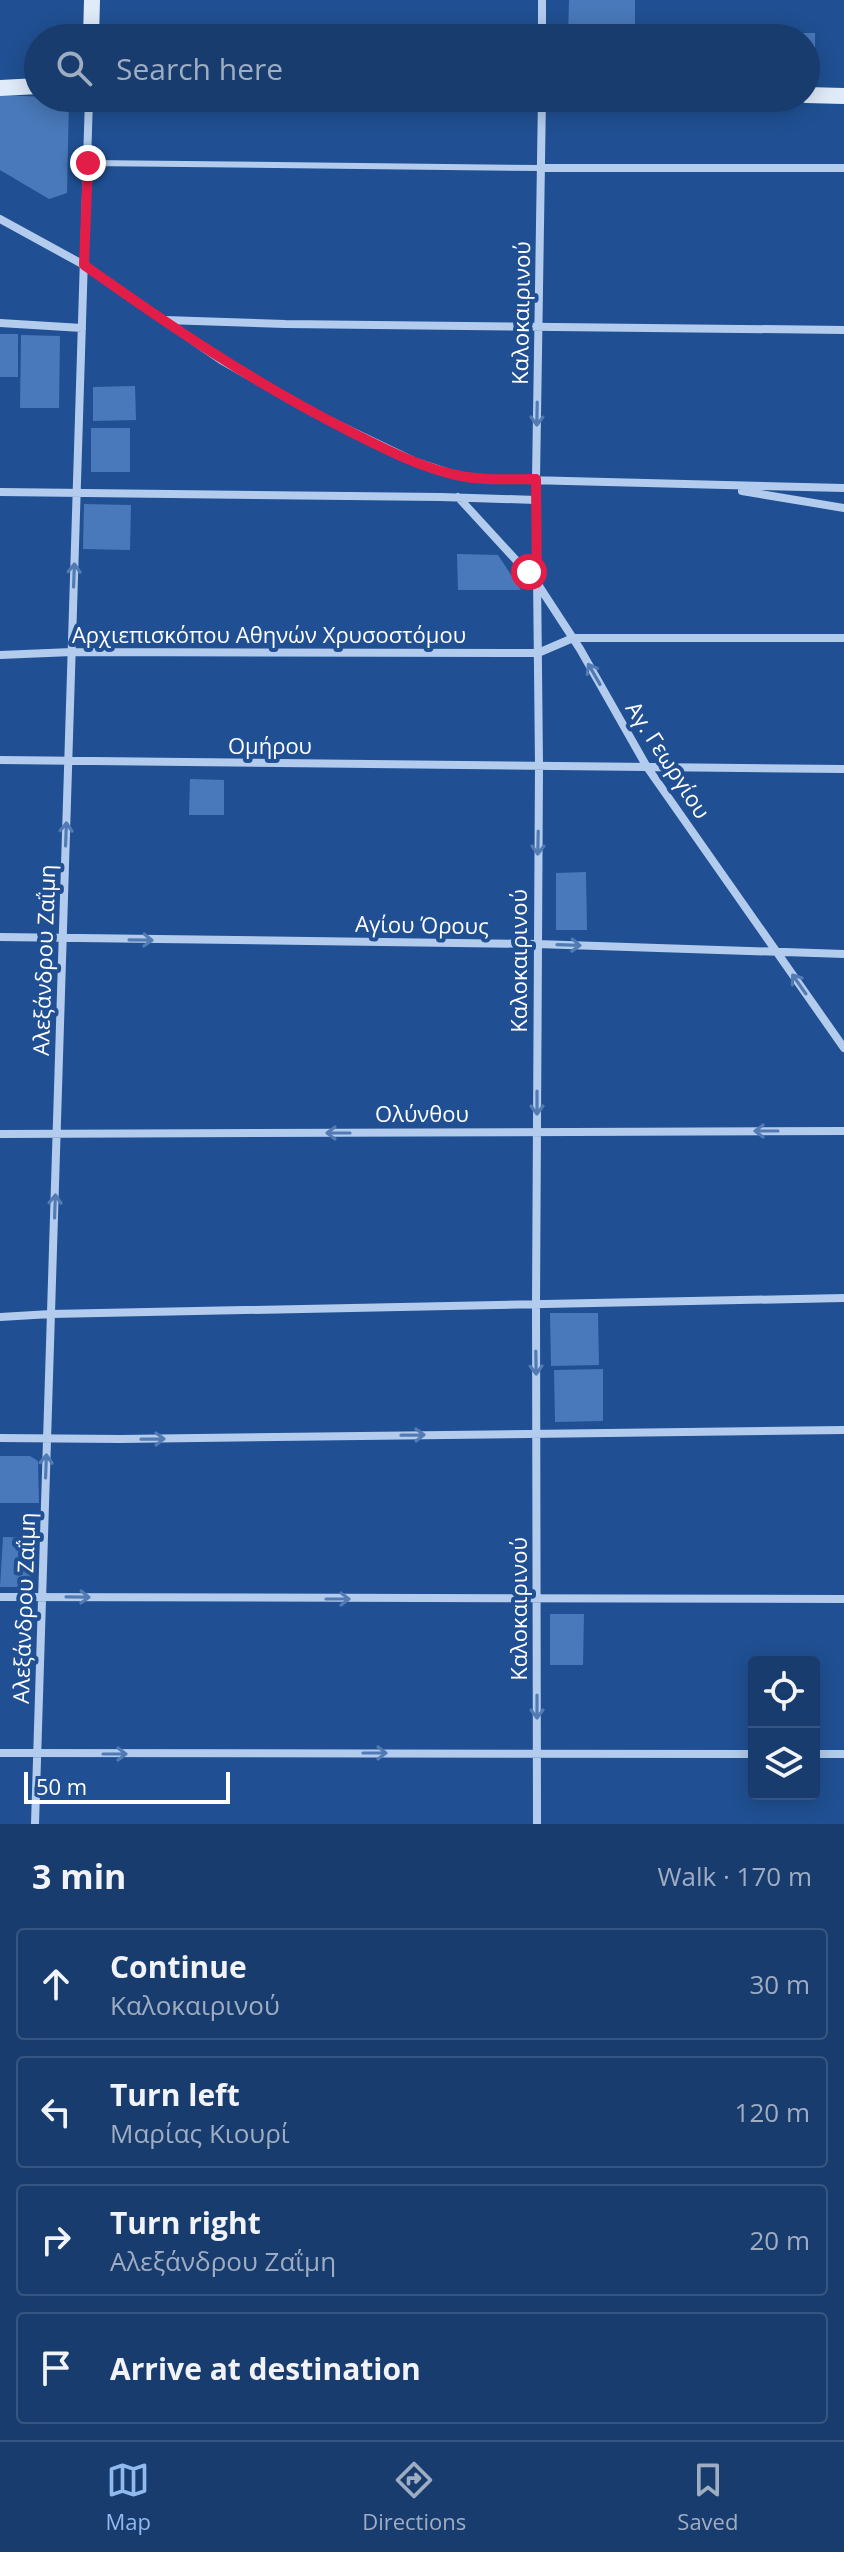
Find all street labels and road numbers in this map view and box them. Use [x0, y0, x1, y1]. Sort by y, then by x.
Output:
street label: Καλοκαιρινού [504, 241, 536, 385]
street label: Αρχιεπισκόπου Αθηνών Χρυσοστόμου [72, 619, 466, 649]
street label: Αγ. Γεωργίου [620, 695, 718, 824]
street label: Ομήρου [228, 730, 312, 760]
street label: Αλεξάνδρου Ζαΐμη [25, 864, 61, 1056]
street label: Καλοκαιρινού [503, 889, 533, 1033]
street label: Αγίου Όρους [355, 908, 489, 940]
street label: Ολύνθου [375, 1098, 469, 1128]
street label: Αλεξάνδρου Ζαΐμη [5, 1512, 41, 1704]
street label: Καλοκαιρινού [503, 1537, 533, 1681]

